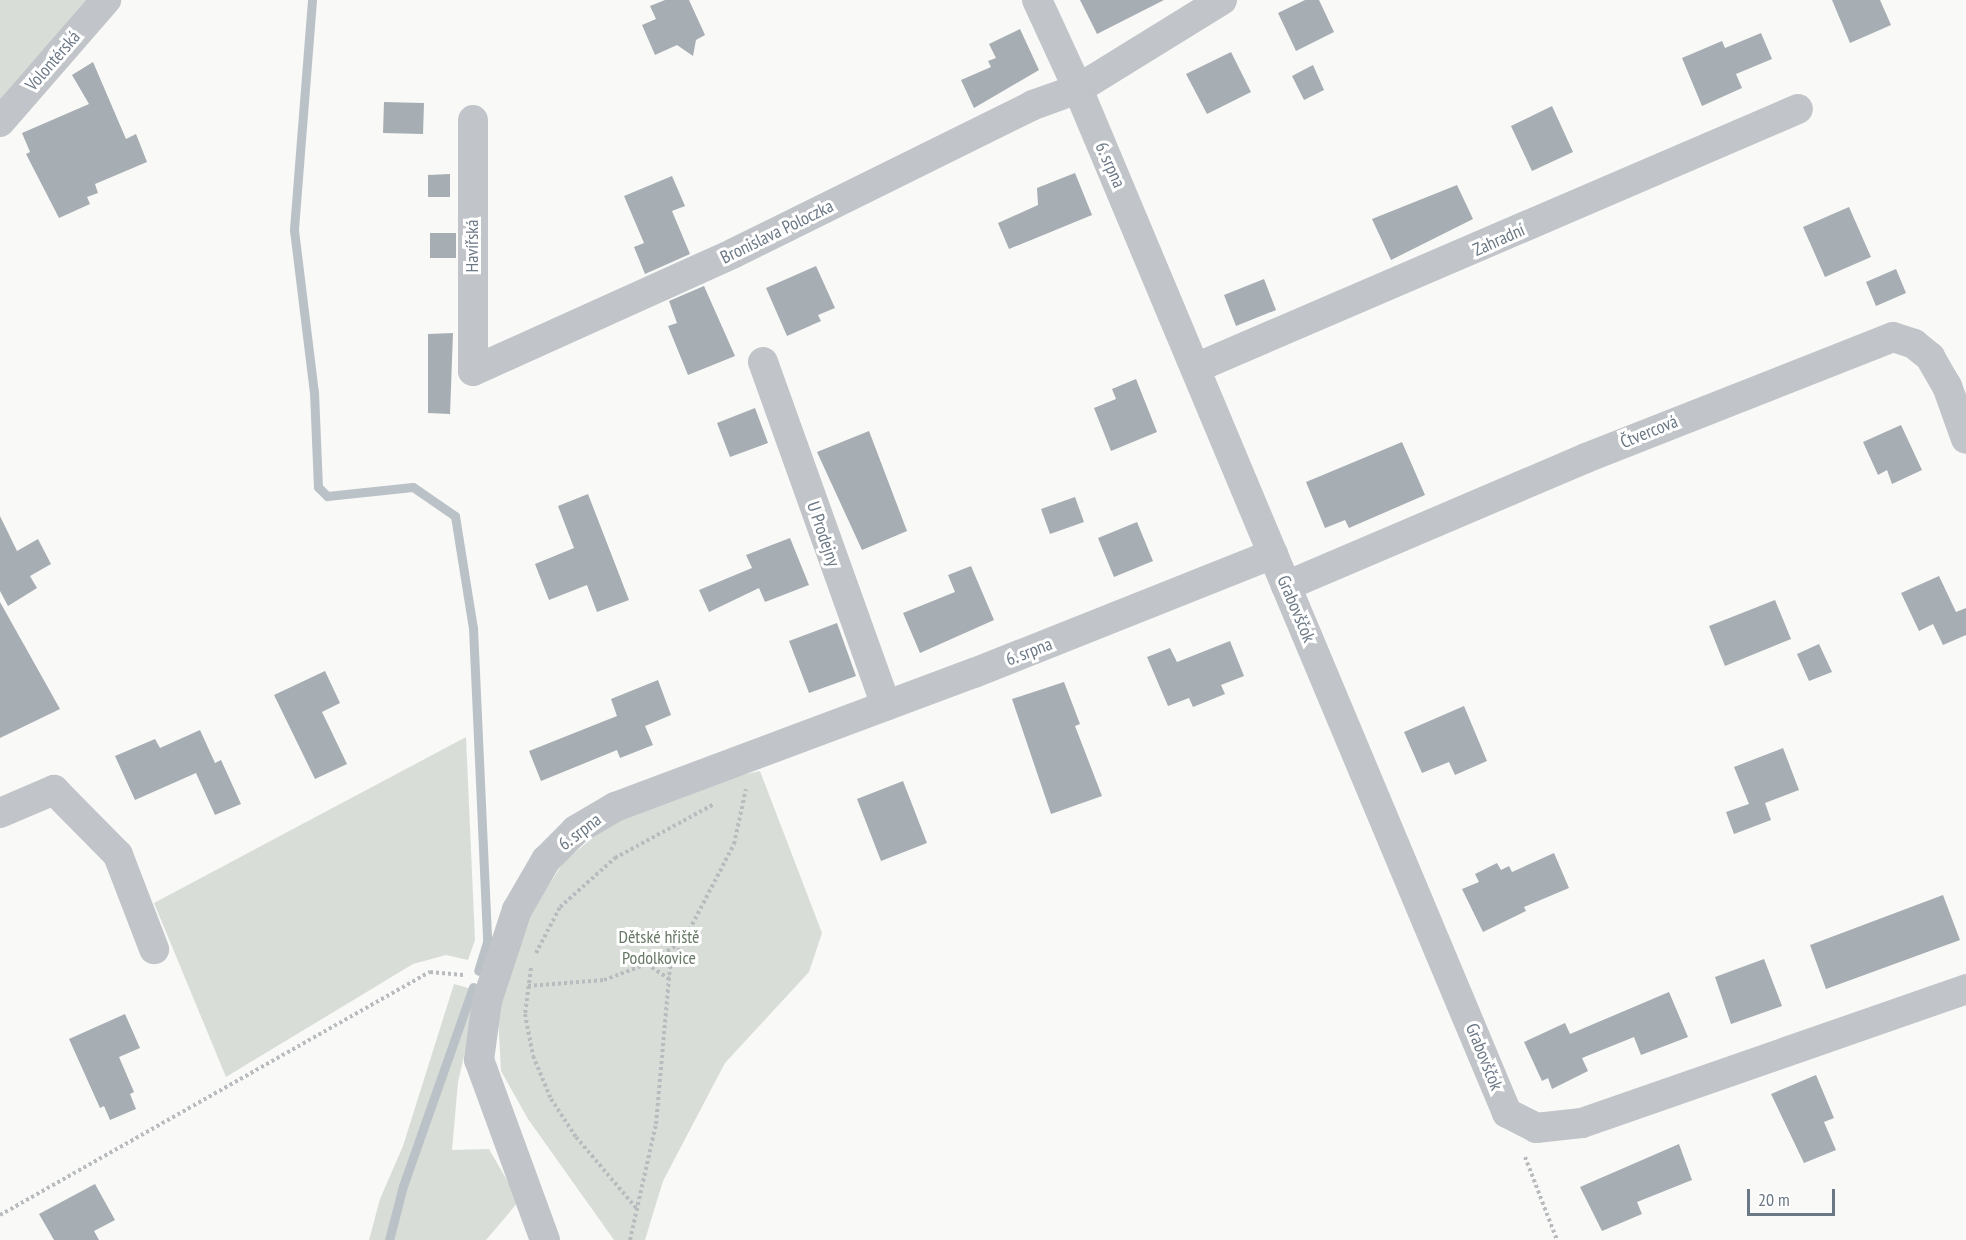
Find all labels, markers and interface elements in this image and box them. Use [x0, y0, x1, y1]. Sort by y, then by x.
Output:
street label: Volontérská [21, 27, 85, 95]
street label: 6. srpna [1090, 138, 1130, 192]
street label: Bronislava Poloczka [717, 195, 837, 269]
street label: Zahradní [1470, 219, 1528, 261]
street label: Havířská [461, 220, 483, 272]
street label: Čtvercová [1617, 411, 1681, 453]
street label: U Prodejny [802, 499, 844, 569]
street label: Grabovščok [1272, 572, 1320, 646]
street label: 6. srpna [1002, 633, 1056, 671]
street label: 6. srpna [554, 809, 606, 855]
park label: Dětské hřiště Podolkovice [618, 927, 700, 970]
street label: Grabovščok [1461, 1020, 1507, 1094]
scale bar [1750, 1177, 1838, 1215]
text: 20 m [1758, 1188, 1790, 1211]

